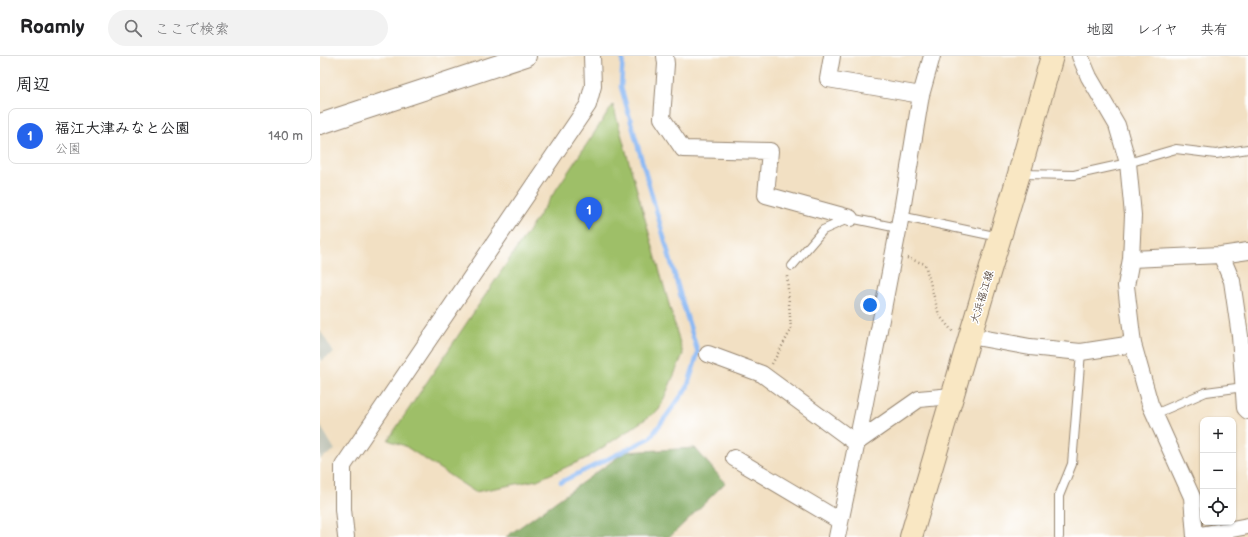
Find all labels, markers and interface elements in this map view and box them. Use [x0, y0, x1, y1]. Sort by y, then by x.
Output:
search box [108, 10, 388, 46]
text: Roamly [20, 16, 84, 39]
icon: search [122, 17, 144, 39]
text: ここで検索 [154, 20, 229, 39]
text: 地図 [1087, 21, 1115, 38]
text: レイヤ [1137, 21, 1178, 38]
text: 共有 [1200, 21, 1228, 38]
text: 周辺 [16, 75, 50, 95]
text: 福江大津みなと公園 [55, 119, 190, 138]
text: 1 [27, 128, 33, 144]
text: 140 m [268, 128, 303, 144]
text: 公園 [55, 141, 81, 157]
pin: 1 [576, 197, 602, 230]
street label: 大浜福江線 [968, 269, 996, 325]
your location [860, 295, 880, 315]
map controls [1200, 417, 1236, 525]
button: + [1200, 417, 1236, 453]
button: − [1200, 453, 1236, 489]
button: locate [1200, 489, 1236, 525]

